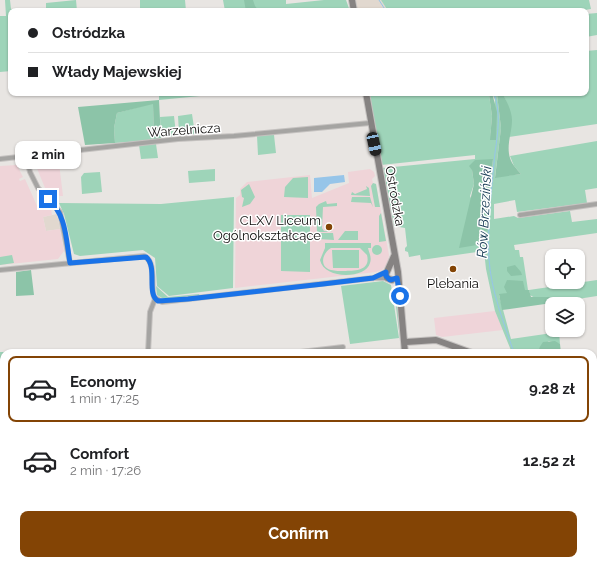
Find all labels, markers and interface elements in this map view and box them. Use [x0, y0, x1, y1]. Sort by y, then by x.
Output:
text: Ostródzka [52, 24, 125, 42]
text: Włady Majewskiej [52, 63, 182, 81]
street label: Warzelnicza [147, 120, 221, 140]
car [366, 131, 382, 157]
callout: 2 min [15, 141, 81, 169]
text: 2 min [31, 147, 65, 162]
street label: Ostródzka [382, 165, 408, 227]
water label: Rów Brzeziński [474, 165, 494, 258]
route end [39, 190, 57, 208]
place label: CLXV Liceum Ogólnokształcące [213, 213, 321, 243]
marker: CLXV Liceum Ogólnokształcące [324, 222, 334, 232]
map controls [545, 249, 585, 337]
button: locate [545, 249, 585, 289]
marker: Plebania [448, 264, 458, 274]
place label: Plebania [427, 276, 479, 291]
route start [391, 287, 409, 305]
button: layers [545, 297, 585, 337]
icon: car [22, 371, 58, 407]
text: Economy [70, 373, 137, 391]
text: 9.28 zł [529, 380, 575, 398]
text: 1 min · 17:25 [70, 391, 139, 406]
icon: car [22, 443, 58, 479]
text: Comfort [70, 445, 129, 463]
text: 12.52 zł [523, 452, 575, 470]
text: 2 min · 17:26 [70, 463, 141, 478]
button: Confirm [20, 511, 577, 557]

